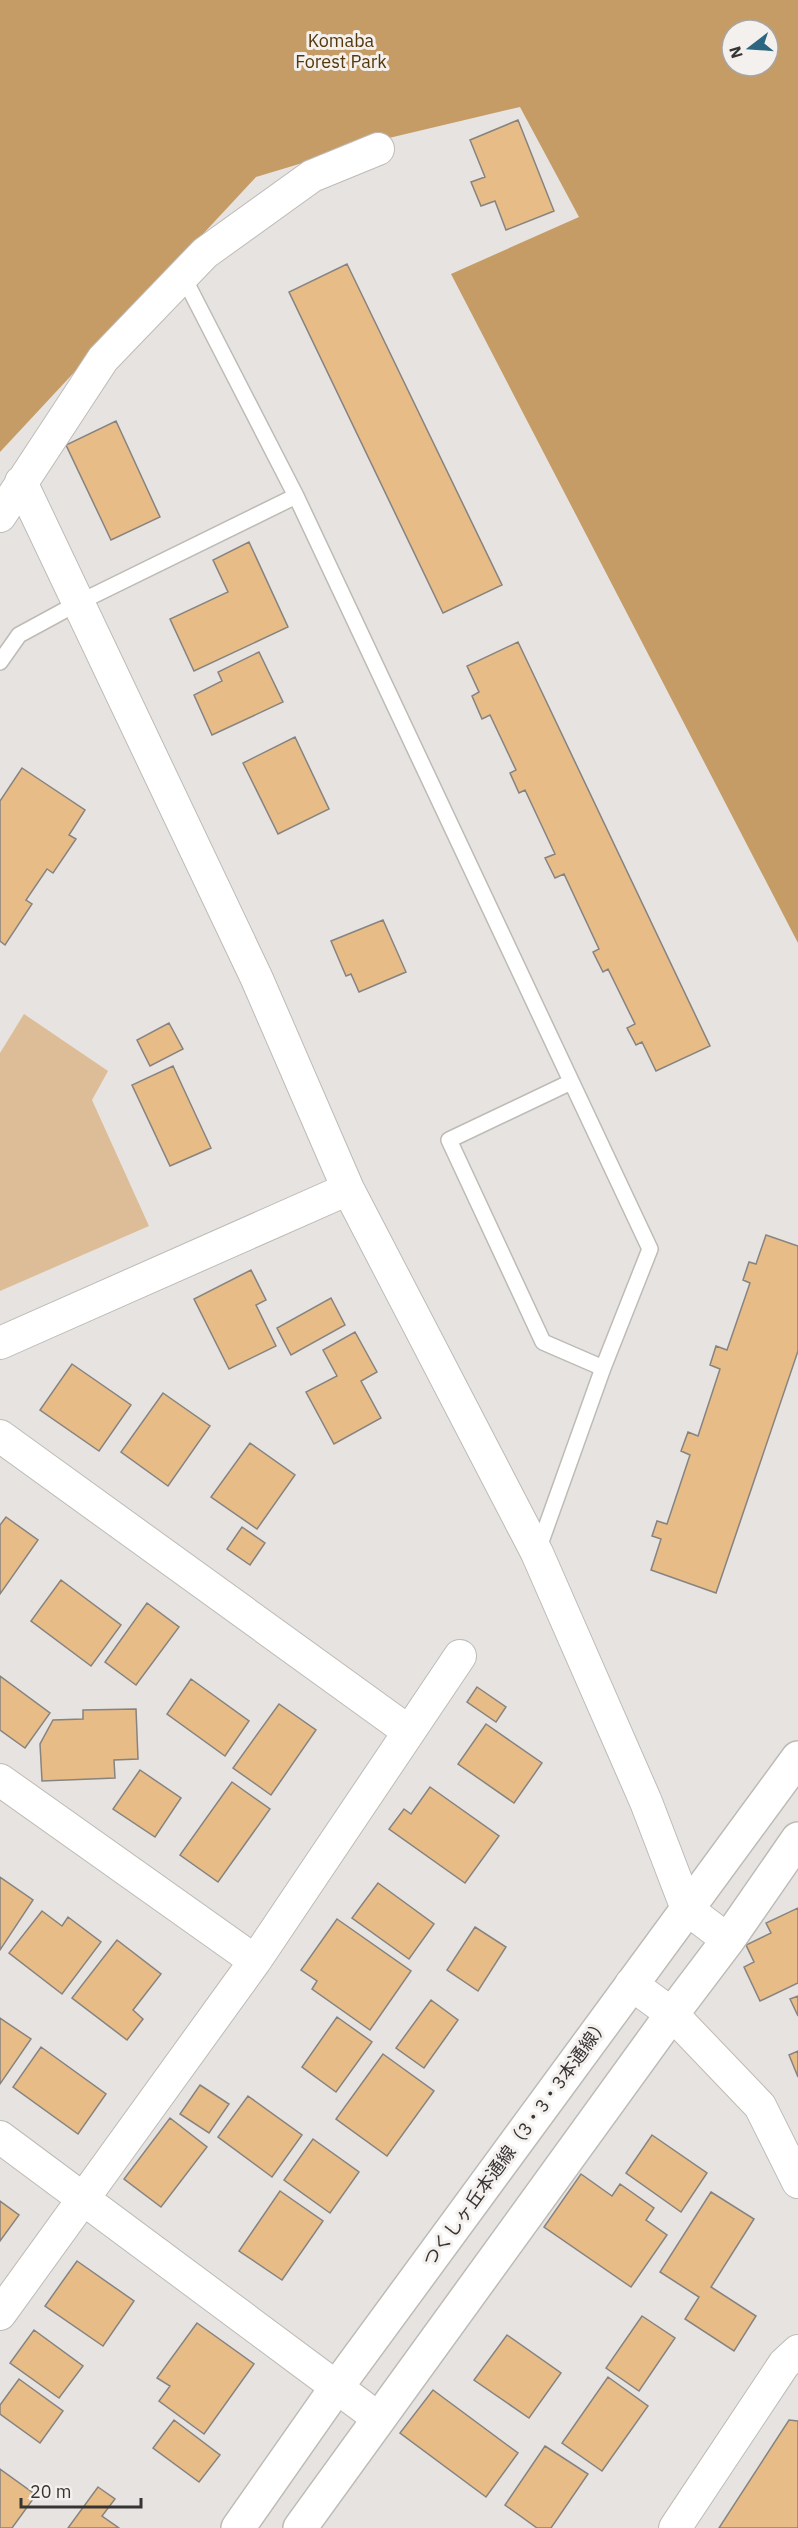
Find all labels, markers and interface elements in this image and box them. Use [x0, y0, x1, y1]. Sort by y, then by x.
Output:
north arrow [720, 18, 780, 78]
park label: Komaba Forest Park [295, 29, 387, 73]
text: N [724, 44, 747, 61]
street label: つくしヶ丘本通線（3・3・3本通線） [417, 2013, 614, 2271]
scale bar [21, 2471, 141, 2509]
text: 20 m [30, 2480, 72, 2503]

